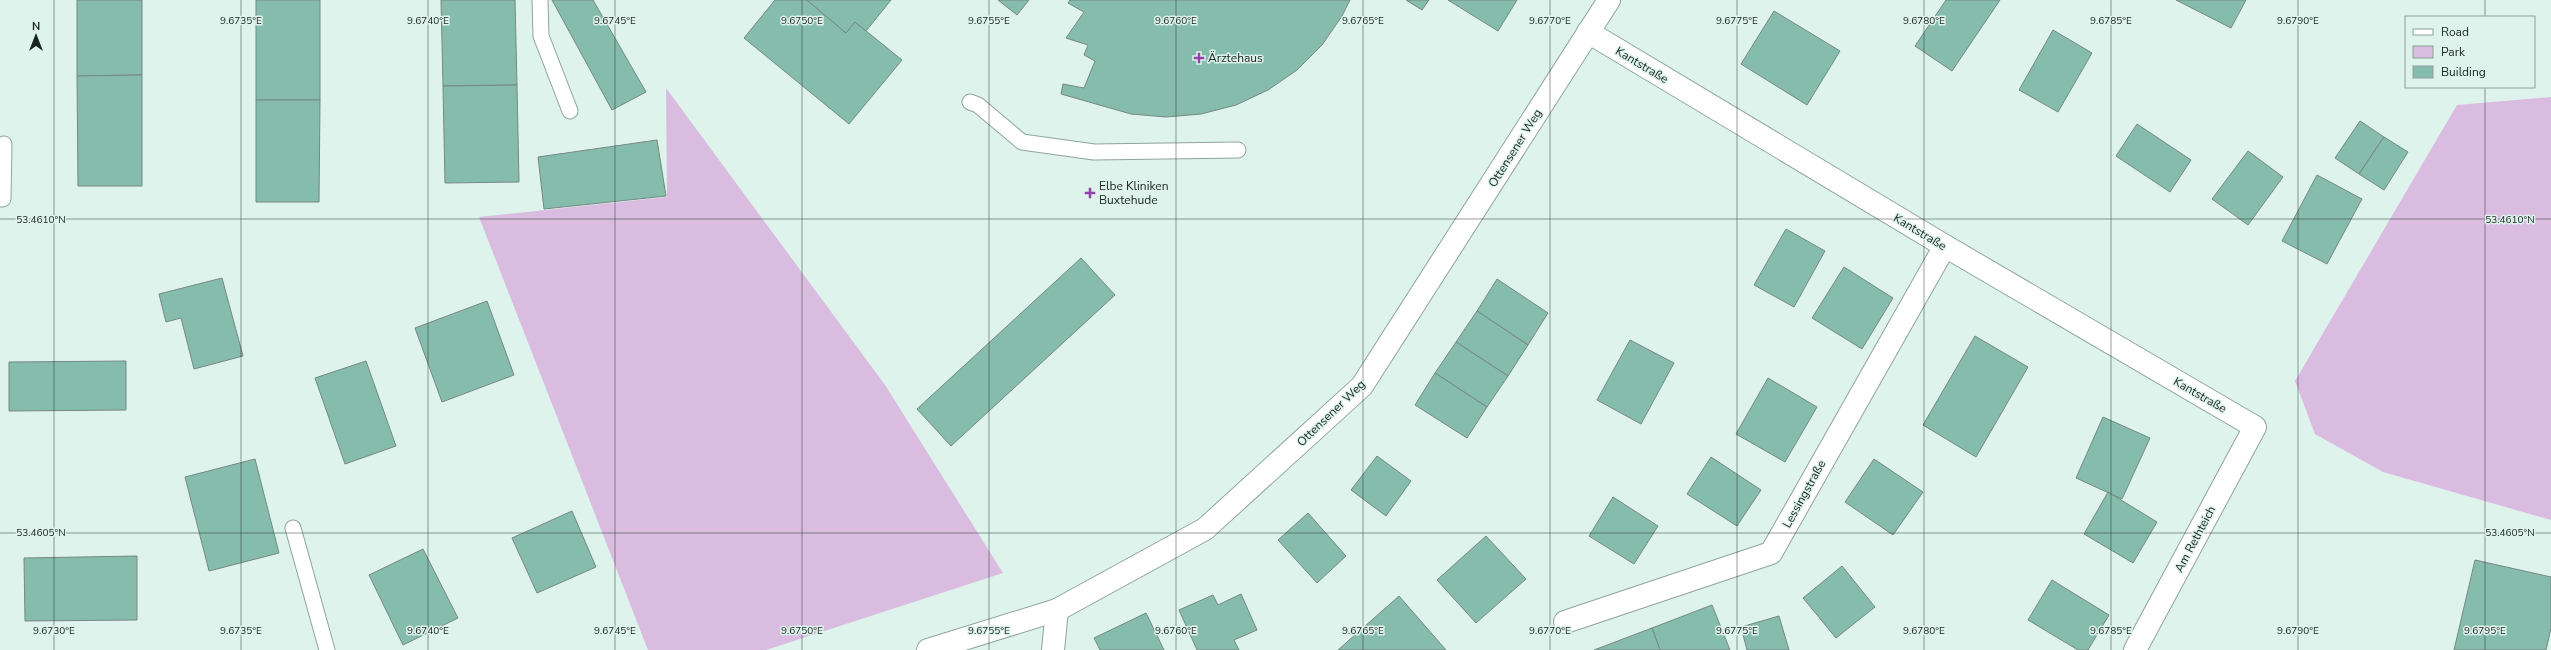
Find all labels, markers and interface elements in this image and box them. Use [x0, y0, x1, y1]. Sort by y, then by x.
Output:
text: 9.6735°E [220, 14, 262, 28]
text: 9.6740°E [407, 14, 449, 28]
text: 9.6745°E [594, 14, 636, 28]
text: 9.6750°E [781, 14, 823, 28]
text: 9.6755°E [968, 14, 1010, 28]
text: 9.6760°E [1155, 14, 1197, 28]
text: 9.6765°E [1342, 14, 1384, 28]
text: 9.6770°E [1529, 14, 1571, 28]
text: 9.6775°E [1716, 14, 1758, 28]
text: 9.6780°E [1903, 14, 1945, 28]
text: 9.6785°E [2090, 14, 2132, 28]
text: 9.6790°E [2277, 14, 2319, 28]
north arrow [16, 16, 56, 56]
legend [2405, 16, 2535, 88]
text: N [32, 19, 40, 34]
text: Road [2441, 24, 2469, 40]
street label: Kantstraße [1613, 43, 1671, 87]
text: Park [2441, 44, 2466, 60]
place label: Ärztehaus [1208, 50, 1263, 66]
marker: Ärztehaus [1193, 52, 1205, 64]
text: Building [2441, 64, 2486, 80]
street label: Ottensener Weg [1485, 106, 1545, 190]
place label: Elbe Kliniken Buxtehude [1099, 178, 1169, 208]
marker: Elbe Kliniken Buxtehude [1084, 187, 1096, 199]
street label: Kantstraße [1891, 210, 1949, 254]
text: 53.4610°N [16, 213, 66, 227]
text: 53.4610°N [2485, 213, 2535, 227]
street label: Kantstraße [2170, 373, 2230, 417]
street label: Ottensener Weg [1293, 376, 1369, 450]
street label: Lessingstraße [1779, 457, 1829, 531]
street label: Am Rethteich [2171, 503, 2219, 575]
text: 53.4605°N [16, 526, 66, 540]
text: 53.4605°N [2485, 526, 2535, 540]
text: 9.6730°E [33, 624, 75, 638]
text: 9.6735°E [220, 624, 262, 638]
text: 9.6740°E [407, 624, 449, 638]
text: 9.6745°E [594, 624, 636, 638]
text: 9.6750°E [781, 624, 823, 638]
text: 9.6755°E [968, 624, 1010, 638]
text: 9.6760°E [1155, 624, 1197, 638]
text: 9.6765°E [1342, 624, 1384, 638]
text: 9.6770°E [1529, 624, 1571, 638]
text: 9.6775°E [1716, 624, 1758, 638]
text: 9.6780°E [1903, 624, 1945, 638]
text: 9.6785°E [2090, 624, 2132, 638]
text: 9.6790°E [2277, 624, 2319, 638]
text: 9.6795°E [2464, 624, 2506, 638]

